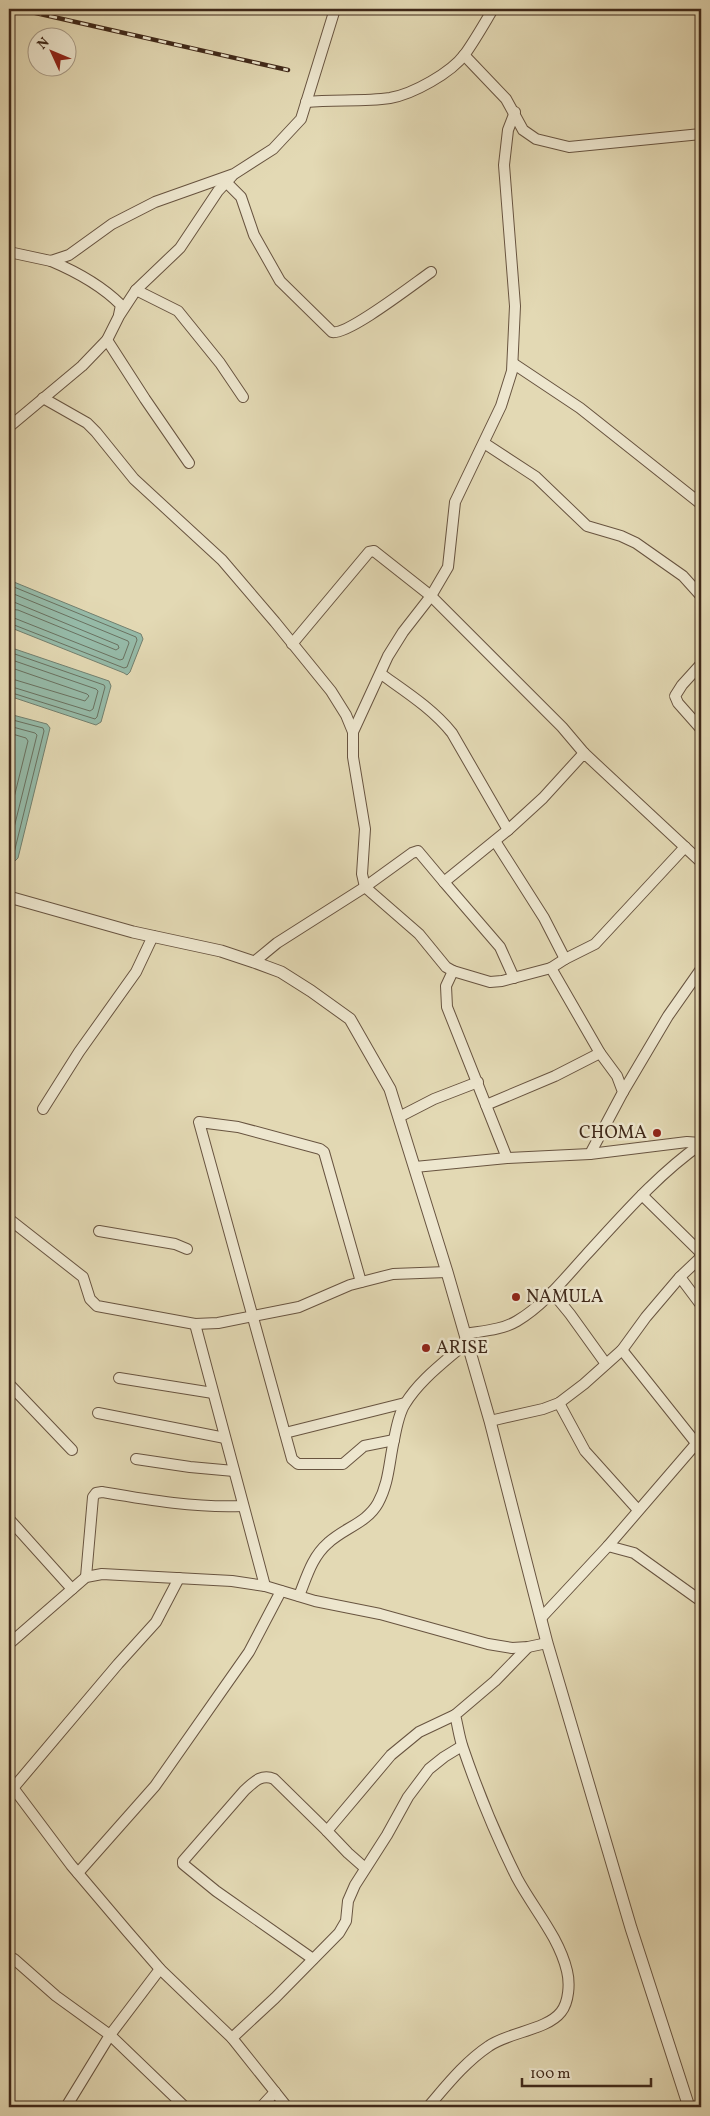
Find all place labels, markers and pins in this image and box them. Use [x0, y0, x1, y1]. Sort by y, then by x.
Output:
place label: CHOMA [579, 1121, 647, 1146]
marker: CHOMA [651, 1127, 663, 1139]
place label: NAMULA [526, 1285, 604, 1310]
marker: NAMULA [510, 1291, 522, 1303]
place label: ARISE [436, 1336, 488, 1361]
marker: ARISE [420, 1342, 432, 1354]

